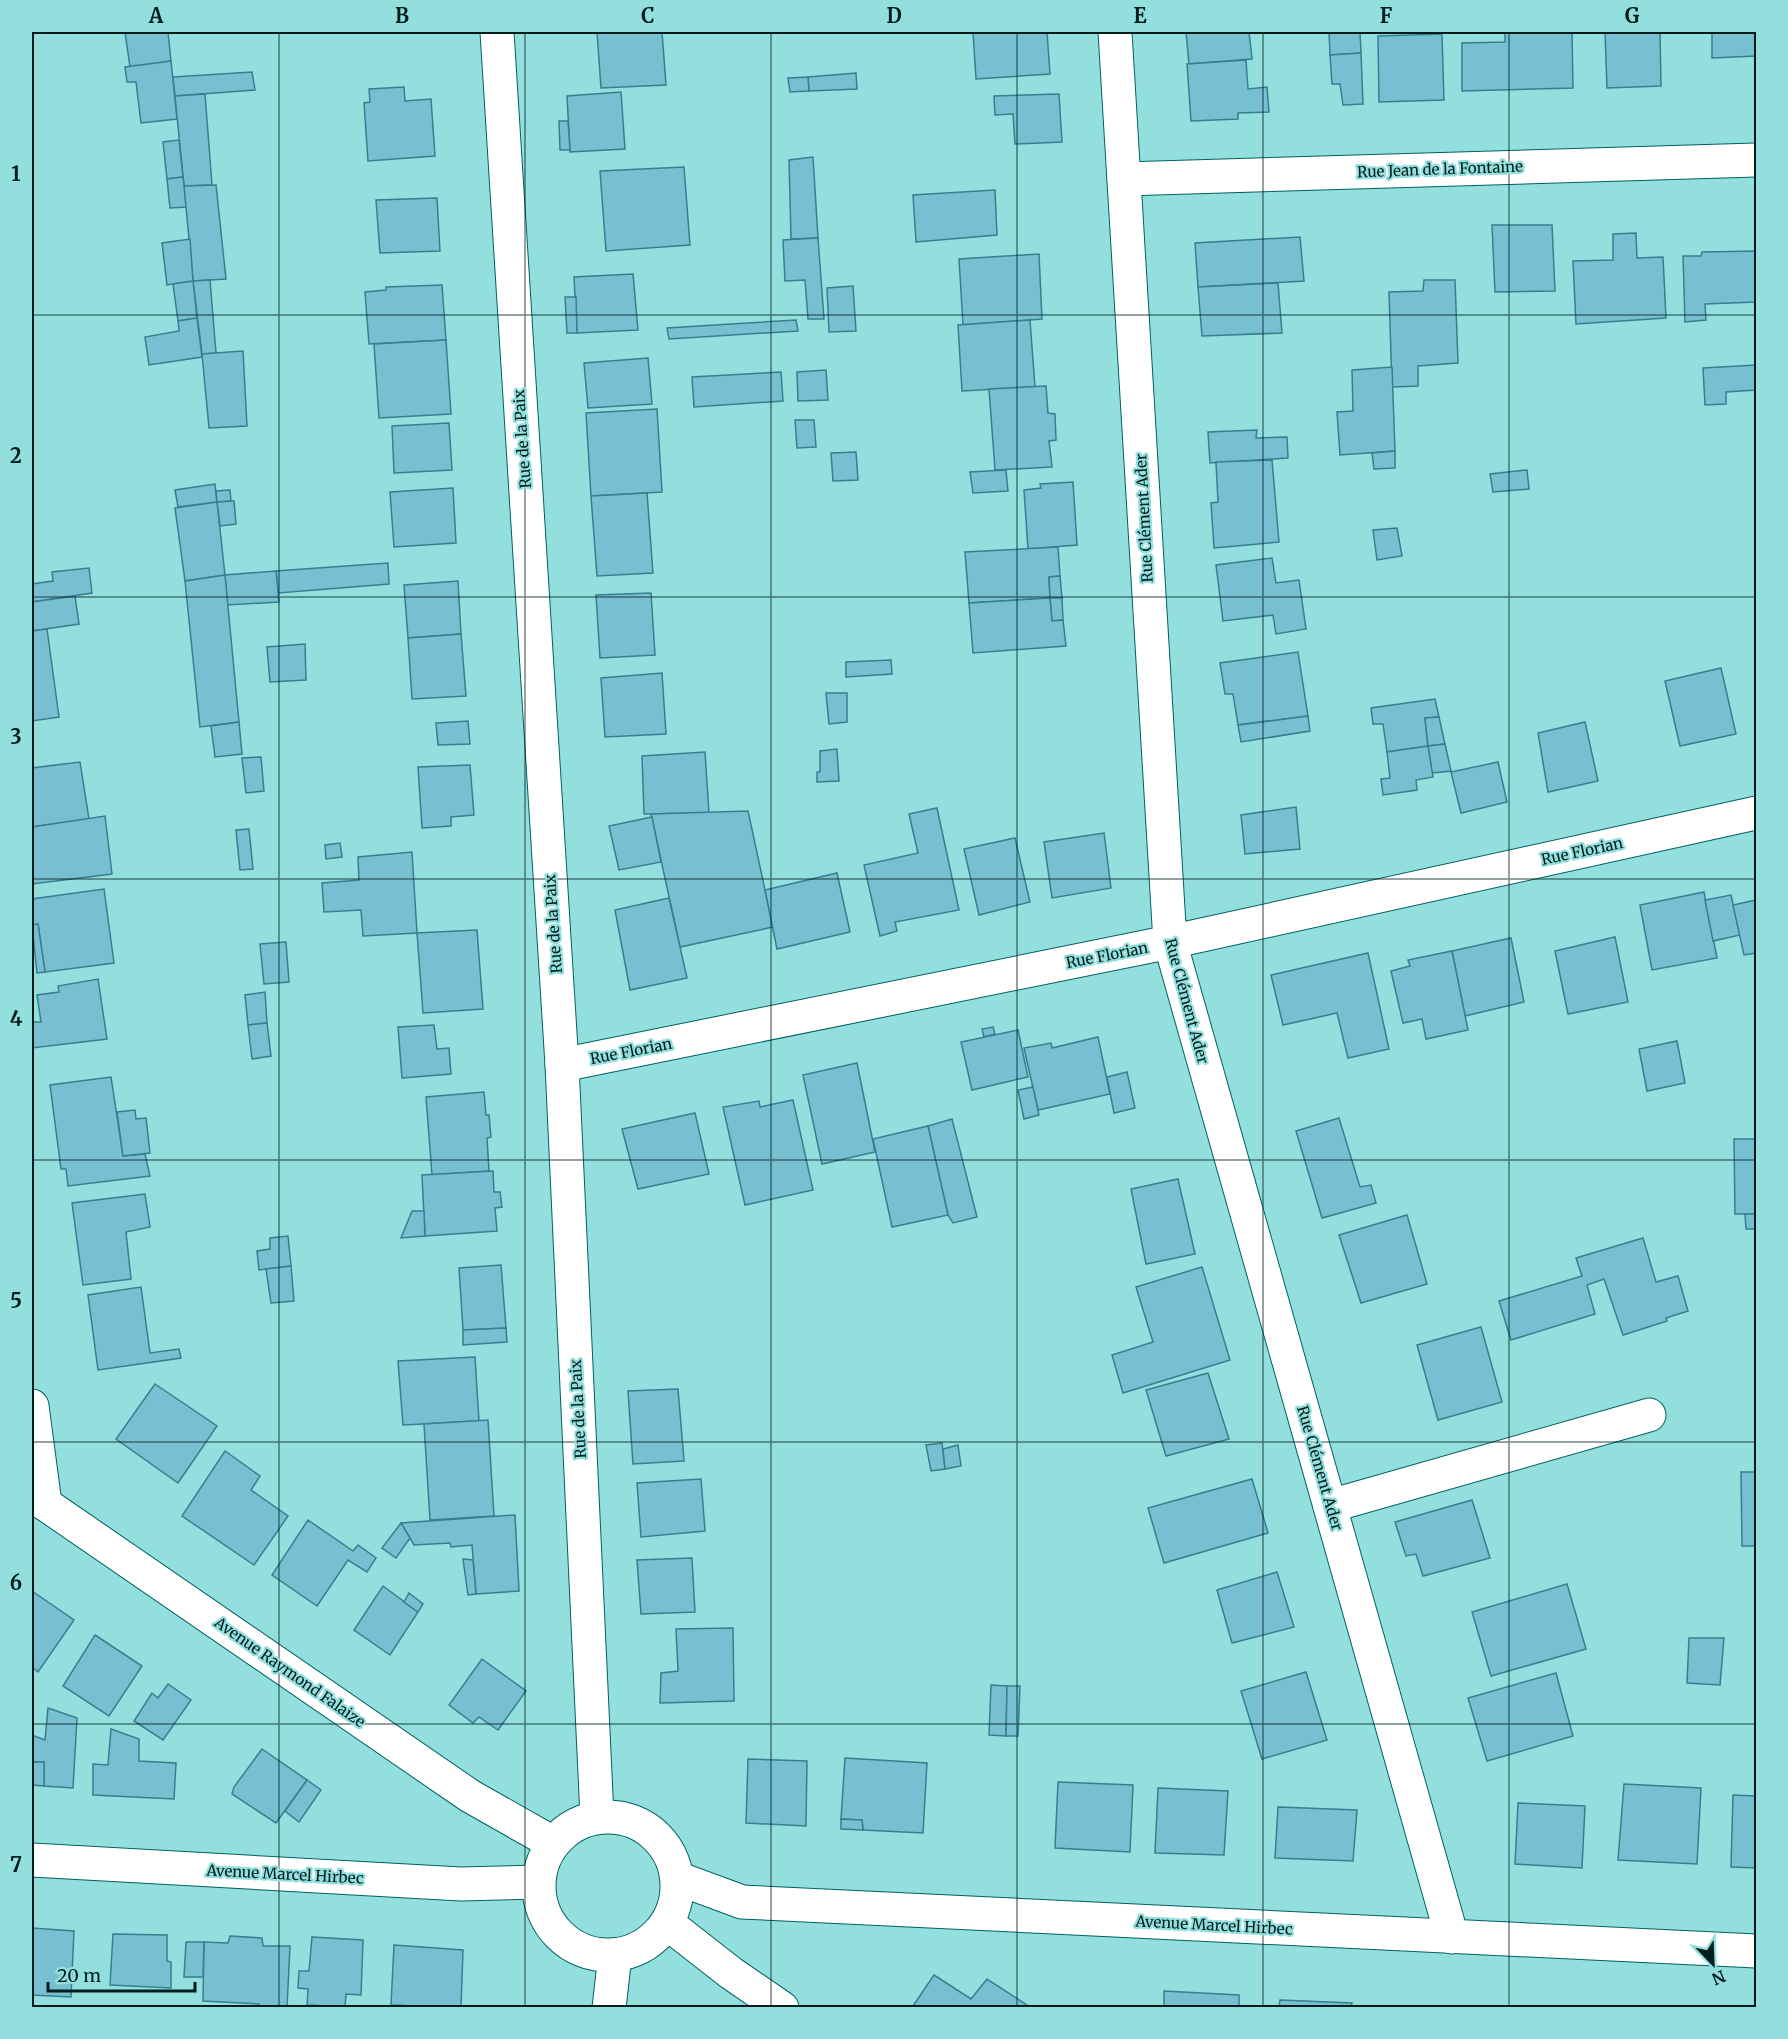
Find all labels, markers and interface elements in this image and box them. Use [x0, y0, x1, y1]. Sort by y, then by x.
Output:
text: A [148, 3, 164, 28]
text: B [395, 3, 409, 28]
text: C [641, 3, 655, 28]
text: D [886, 3, 902, 28]
text: E [1133, 3, 1147, 28]
text: F [1380, 3, 1393, 28]
text: G [1625, 3, 1640, 28]
street label: Rue Jean de la Fontaine [1357, 157, 1523, 181]
text: 1 [11, 161, 21, 186]
street label: Rue de la Paix [509, 389, 535, 489]
text: 2 [10, 443, 22, 468]
street label: Rue Clément Ader [1131, 453, 1157, 583]
text: 3 [10, 724, 22, 749]
street label: Rue Florian [1539, 833, 1625, 869]
street label: Rue de la Paix [540, 874, 566, 974]
street label: Rue Clément Ader [1161, 936, 1213, 1066]
street label: Rue Florian [1064, 938, 1150, 972]
text: 4 [10, 1006, 23, 1031]
street label: Rue Florian [588, 1034, 674, 1068]
text: 5 [10, 1288, 22, 1313]
street label: Rue de la Paix [566, 1359, 590, 1459]
street label: Rue Clément Ader [1293, 1403, 1347, 1533]
text: 6 [10, 1570, 22, 1595]
street label: Avenue Raymond Falaize [210, 1612, 369, 1731]
text: 7 [10, 1852, 22, 1877]
street label: Avenue Marcel Hirbec [205, 1860, 364, 1888]
street label: Avenue Marcel Hirbec [1134, 1911, 1293, 1939]
north arrow [1683, 1934, 1743, 1994]
scale bar [48, 1955, 195, 1993]
text: 20 m [57, 1964, 101, 1987]
text: N [1709, 1966, 1729, 1990]

